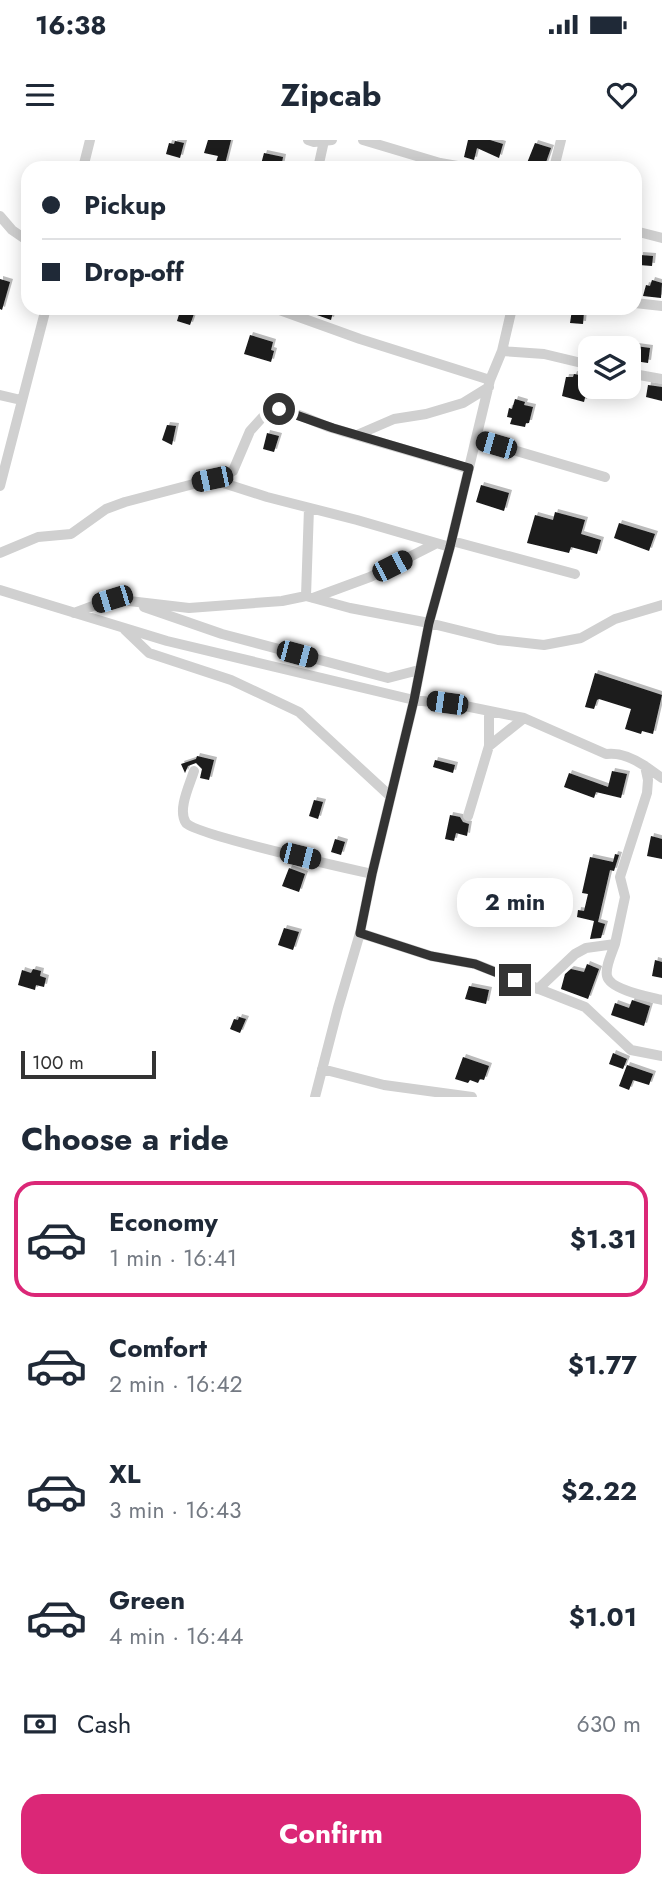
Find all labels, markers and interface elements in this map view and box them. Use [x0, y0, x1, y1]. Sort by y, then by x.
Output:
text: 16:38 [35, 6, 106, 44]
text: Zipcab [280, 72, 382, 118]
icon: menu [21, 76, 59, 114]
icon: heart [603, 76, 641, 114]
text: Pickup [84, 186, 166, 224]
text: Drop-off [84, 253, 184, 291]
map controls [578, 336, 641, 399]
button: layers [578, 336, 641, 399]
route start [263, 393, 295, 425]
car [473, 429, 520, 461]
car [190, 464, 235, 494]
car [369, 547, 416, 585]
car [89, 583, 136, 615]
car [274, 638, 321, 670]
car [425, 690, 470, 716]
car [278, 841, 323, 871]
callout: 2 min [457, 878, 573, 928]
text: 2 min [485, 885, 545, 919]
route end [499, 964, 531, 996]
scale bar [21, 1048, 156, 1080]
text: 100 m [32, 1049, 84, 1076]
text: Choose a ride [21, 1116, 229, 1162]
text: Economy [109, 1203, 218, 1241]
icon: car [25, 1208, 88, 1271]
text: $1.31 [570, 1220, 637, 1258]
text: 1 min · 16:41 [109, 1241, 237, 1275]
text: Comfort [109, 1329, 207, 1367]
icon: car [25, 1334, 88, 1397]
text: $1.77 [568, 1346, 637, 1384]
text: 2 min · 16:42 [109, 1367, 243, 1401]
text: XL [109, 1455, 141, 1493]
icon: car [25, 1460, 88, 1523]
text: $2.22 [561, 1472, 637, 1510]
text: 3 min · 16:43 [109, 1493, 242, 1527]
text: Green [109, 1581, 185, 1619]
icon: car [25, 1586, 88, 1649]
text: $1.01 [569, 1598, 637, 1636]
text: 4 min · 16:44 [109, 1619, 243, 1653]
icon: cash [21, 1705, 59, 1743]
text: Cash [77, 1705, 131, 1743]
text: 630 m [577, 1707, 641, 1741]
button: Confirm [21, 1794, 641, 1874]

